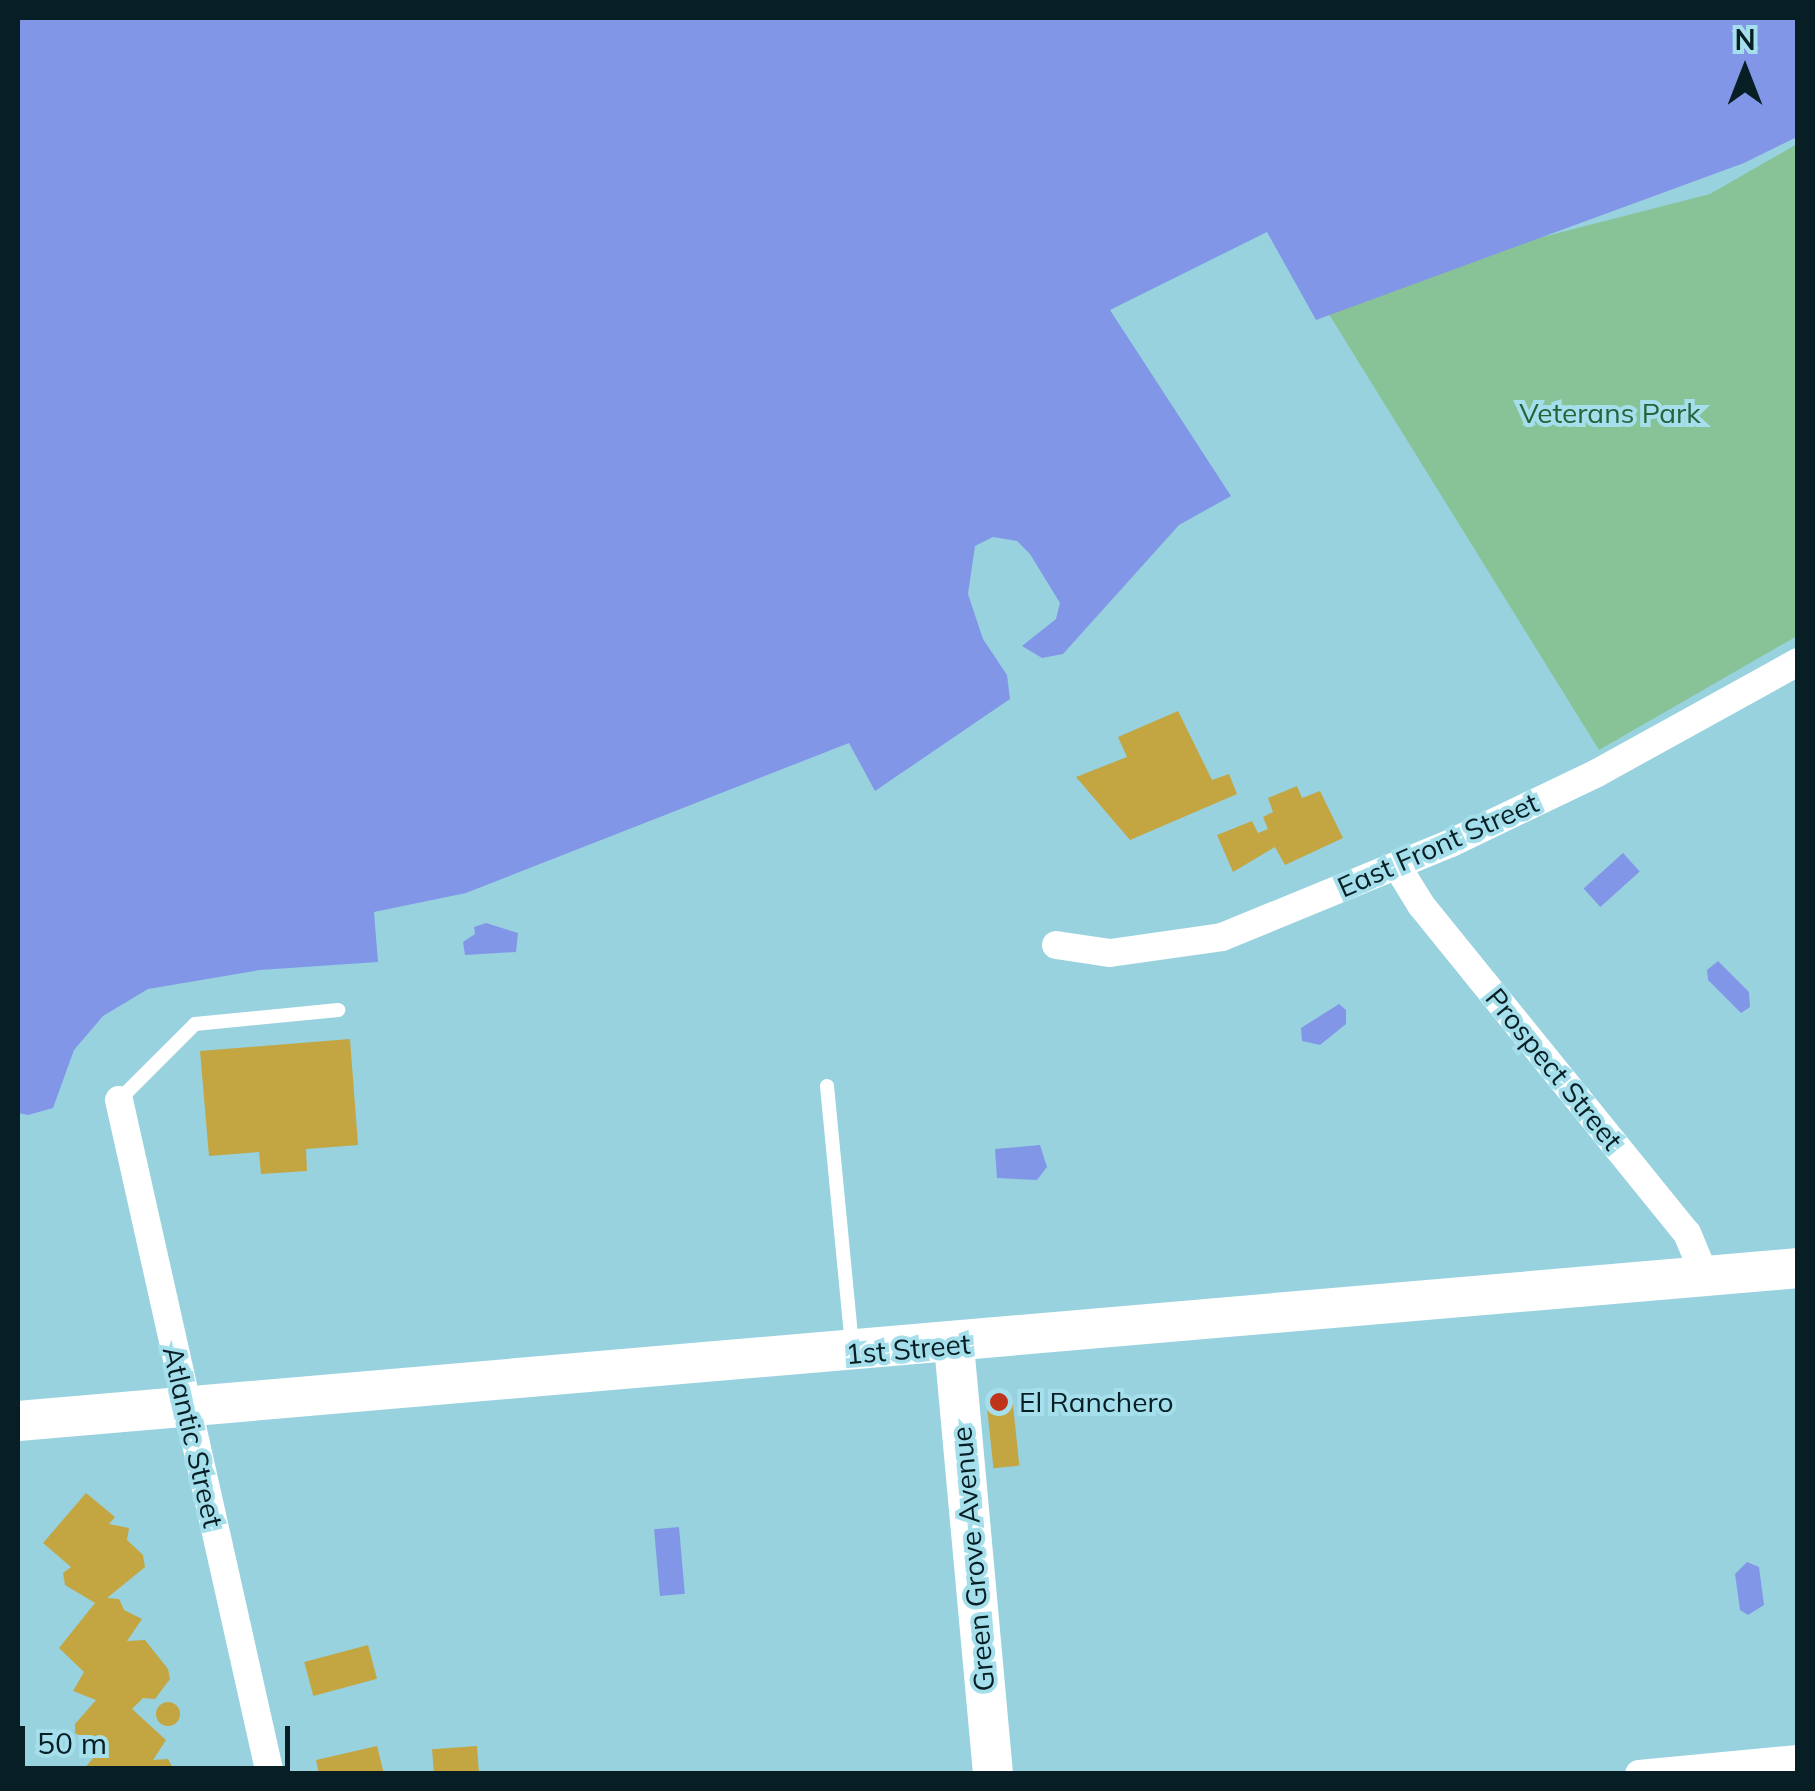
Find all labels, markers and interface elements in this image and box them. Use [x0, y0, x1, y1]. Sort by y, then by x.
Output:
north arrow [1695, 20, 1795, 120]
text: N [1734, 22, 1756, 57]
park label: Veterans Park [1519, 396, 1701, 430]
street label: East Front Street [1332, 786, 1544, 904]
street label: Prospect Street [1479, 981, 1629, 1157]
street label: 1st Street [844, 1327, 972, 1371]
street label: Atlantic Street [156, 1343, 230, 1531]
place label: El Ranchero [1019, 1385, 1173, 1419]
marker: El Ranchero [988, 1391, 1010, 1413]
street label: Green Grove Avenue [945, 1425, 1001, 1693]
scale bar [25, 1706, 295, 1768]
text: 50 m [37, 1724, 107, 1762]

